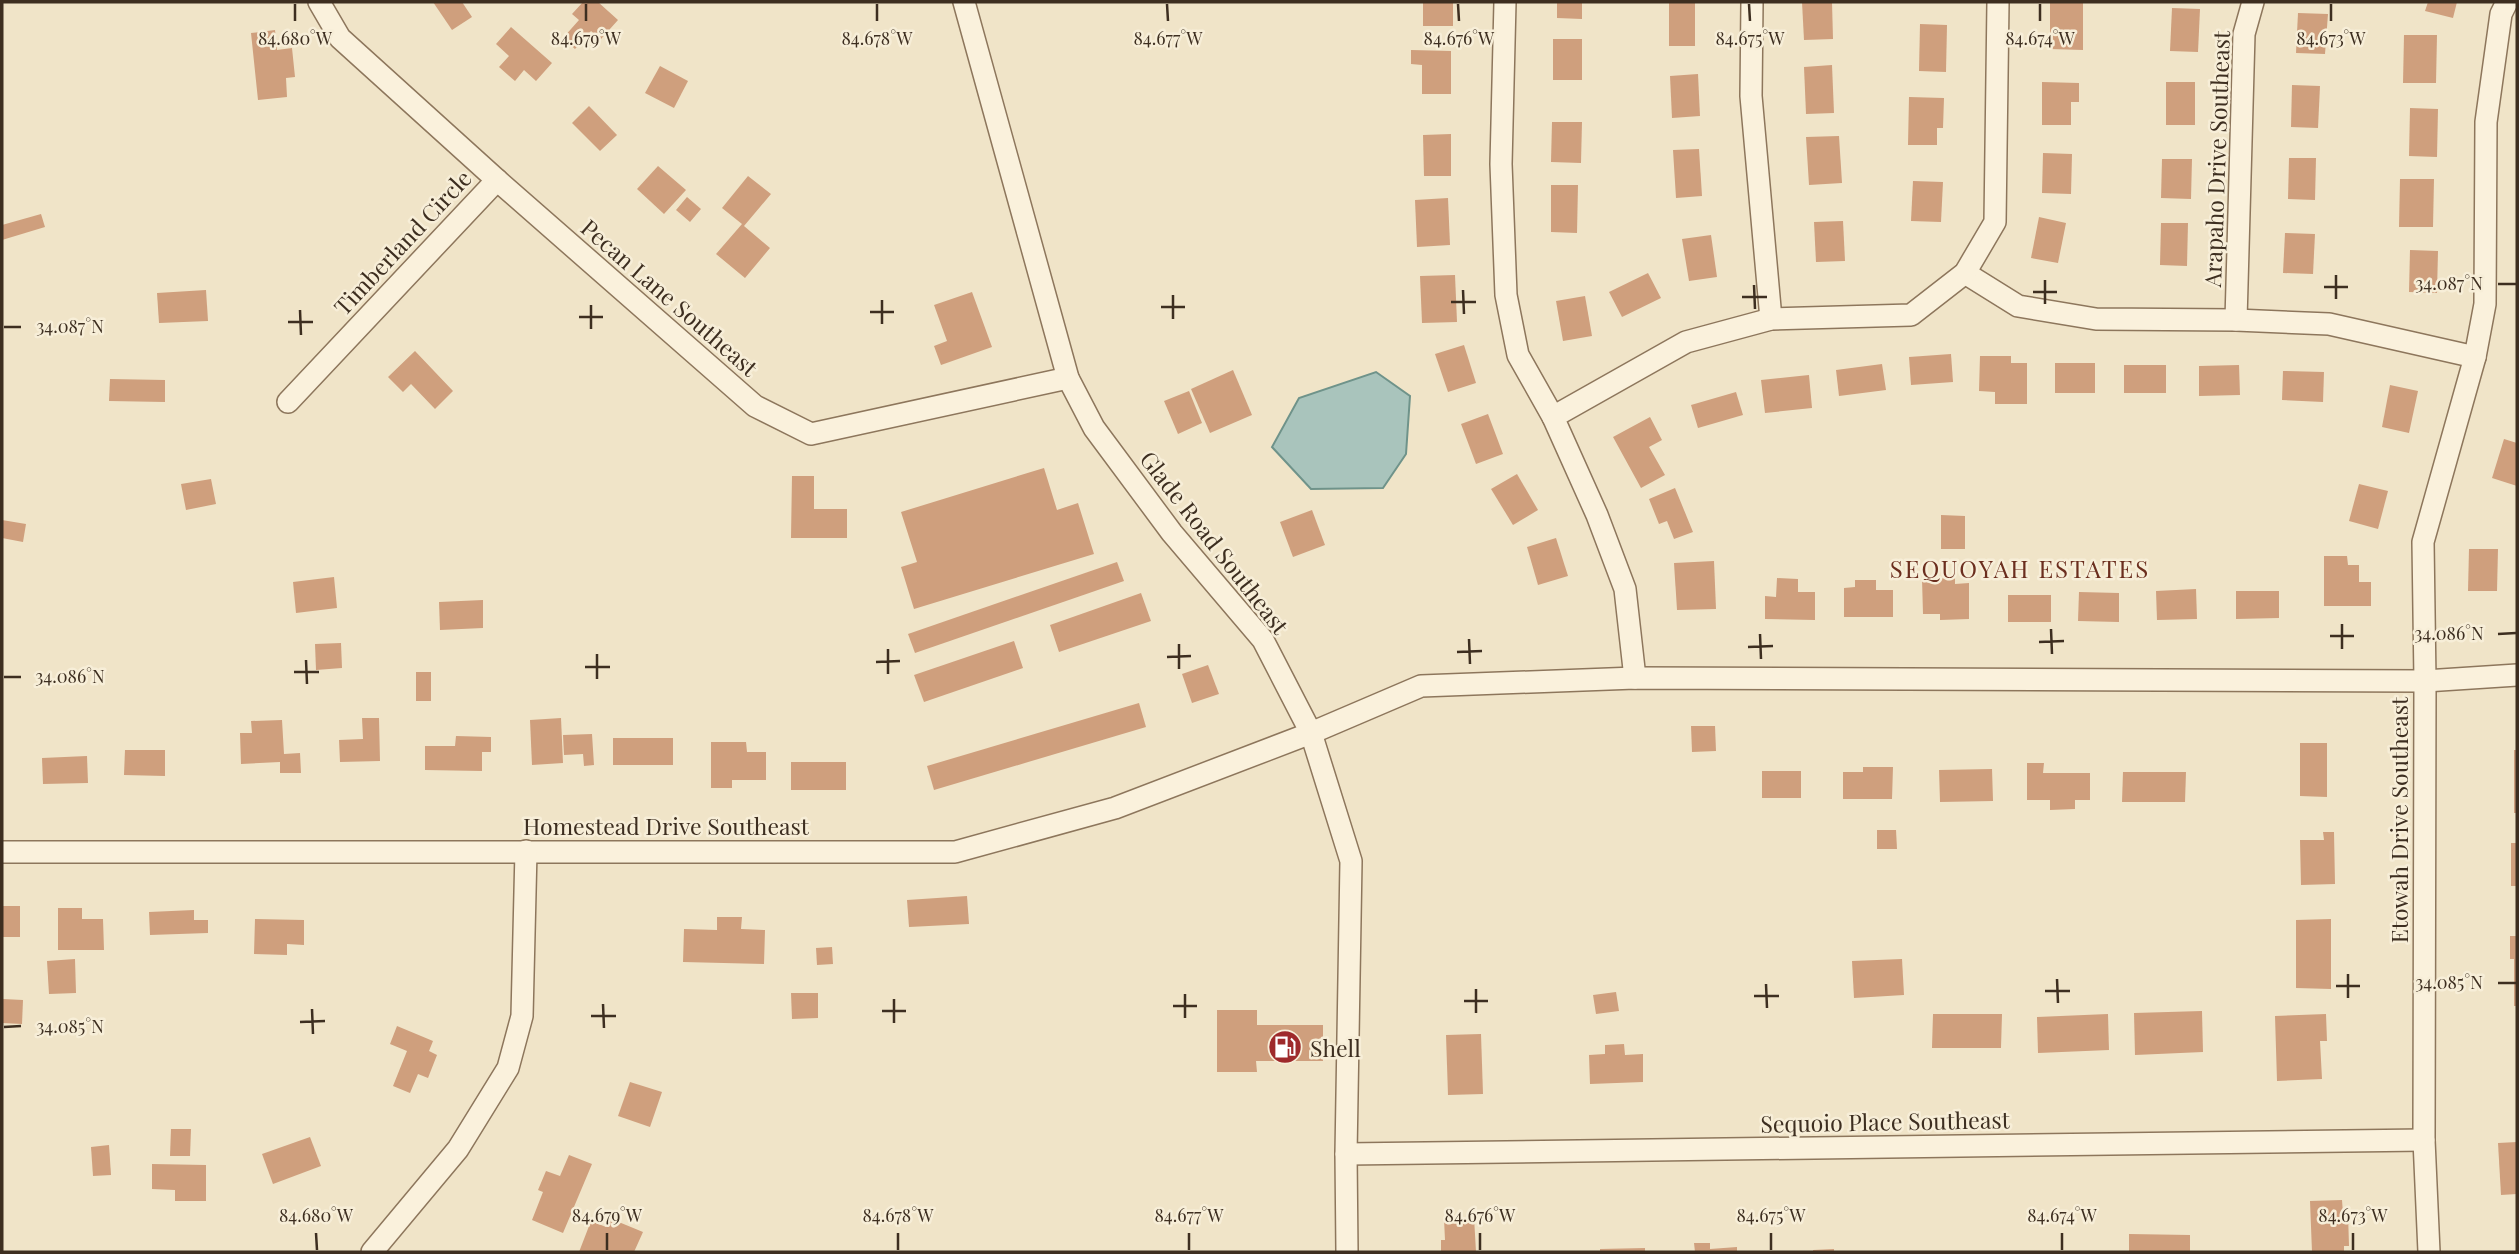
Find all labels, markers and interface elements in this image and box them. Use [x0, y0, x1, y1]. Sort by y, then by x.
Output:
text: 84.680°W [258, 26, 333, 50]
text: 84.679°W [551, 26, 622, 50]
text: 84.678°W [841, 26, 913, 50]
text: 84.677°W [1134, 26, 1203, 50]
text: 84.676°W [1424, 26, 1495, 50]
text: 84.675°W [1716, 26, 1785, 50]
text: 84.674°W [2005, 26, 2075, 50]
text: 84.673°W [2296, 26, 2366, 50]
street label: Arapaho Drive Southeast [2196, 29, 2236, 289]
street label: Timberland Circle [326, 163, 478, 321]
street label: Pecan Lane Southeast [575, 212, 766, 383]
text: 34.087°N [2415, 271, 2483, 295]
text: 34.087°N [36, 314, 104, 338]
street label: Glade Road Southeast [1134, 444, 1297, 641]
district label: SEQUOYAH ESTATES [1890, 552, 2150, 584]
text: 34.086°N [2414, 621, 2484, 645]
text: 34.086°N [35, 664, 105, 688]
street label: Etowah Drive Southeast [2383, 696, 2414, 943]
street label: Homestead Drive Southeast [523, 810, 810, 841]
text: 34.085°N [2415, 970, 2483, 994]
text: 34.085°N [36, 1014, 104, 1038]
fuel station icon: Shell [1266, 1028, 1304, 1066]
place label: Shell [1310, 1032, 1361, 1063]
street label: Sequoio Place Southeast [1760, 1103, 2011, 1139]
text: 84.680°W [279, 1203, 354, 1227]
text: 84.679°W [572, 1203, 643, 1227]
text: 84.678°W [862, 1203, 934, 1227]
text: 84.677°W [1155, 1203, 1224, 1227]
text: 84.676°W [1445, 1203, 1516, 1227]
text: 84.675°W [1737, 1203, 1806, 1227]
text: 84.674°W [2027, 1203, 2097, 1227]
text: 84.673°W [2318, 1203, 2388, 1227]

